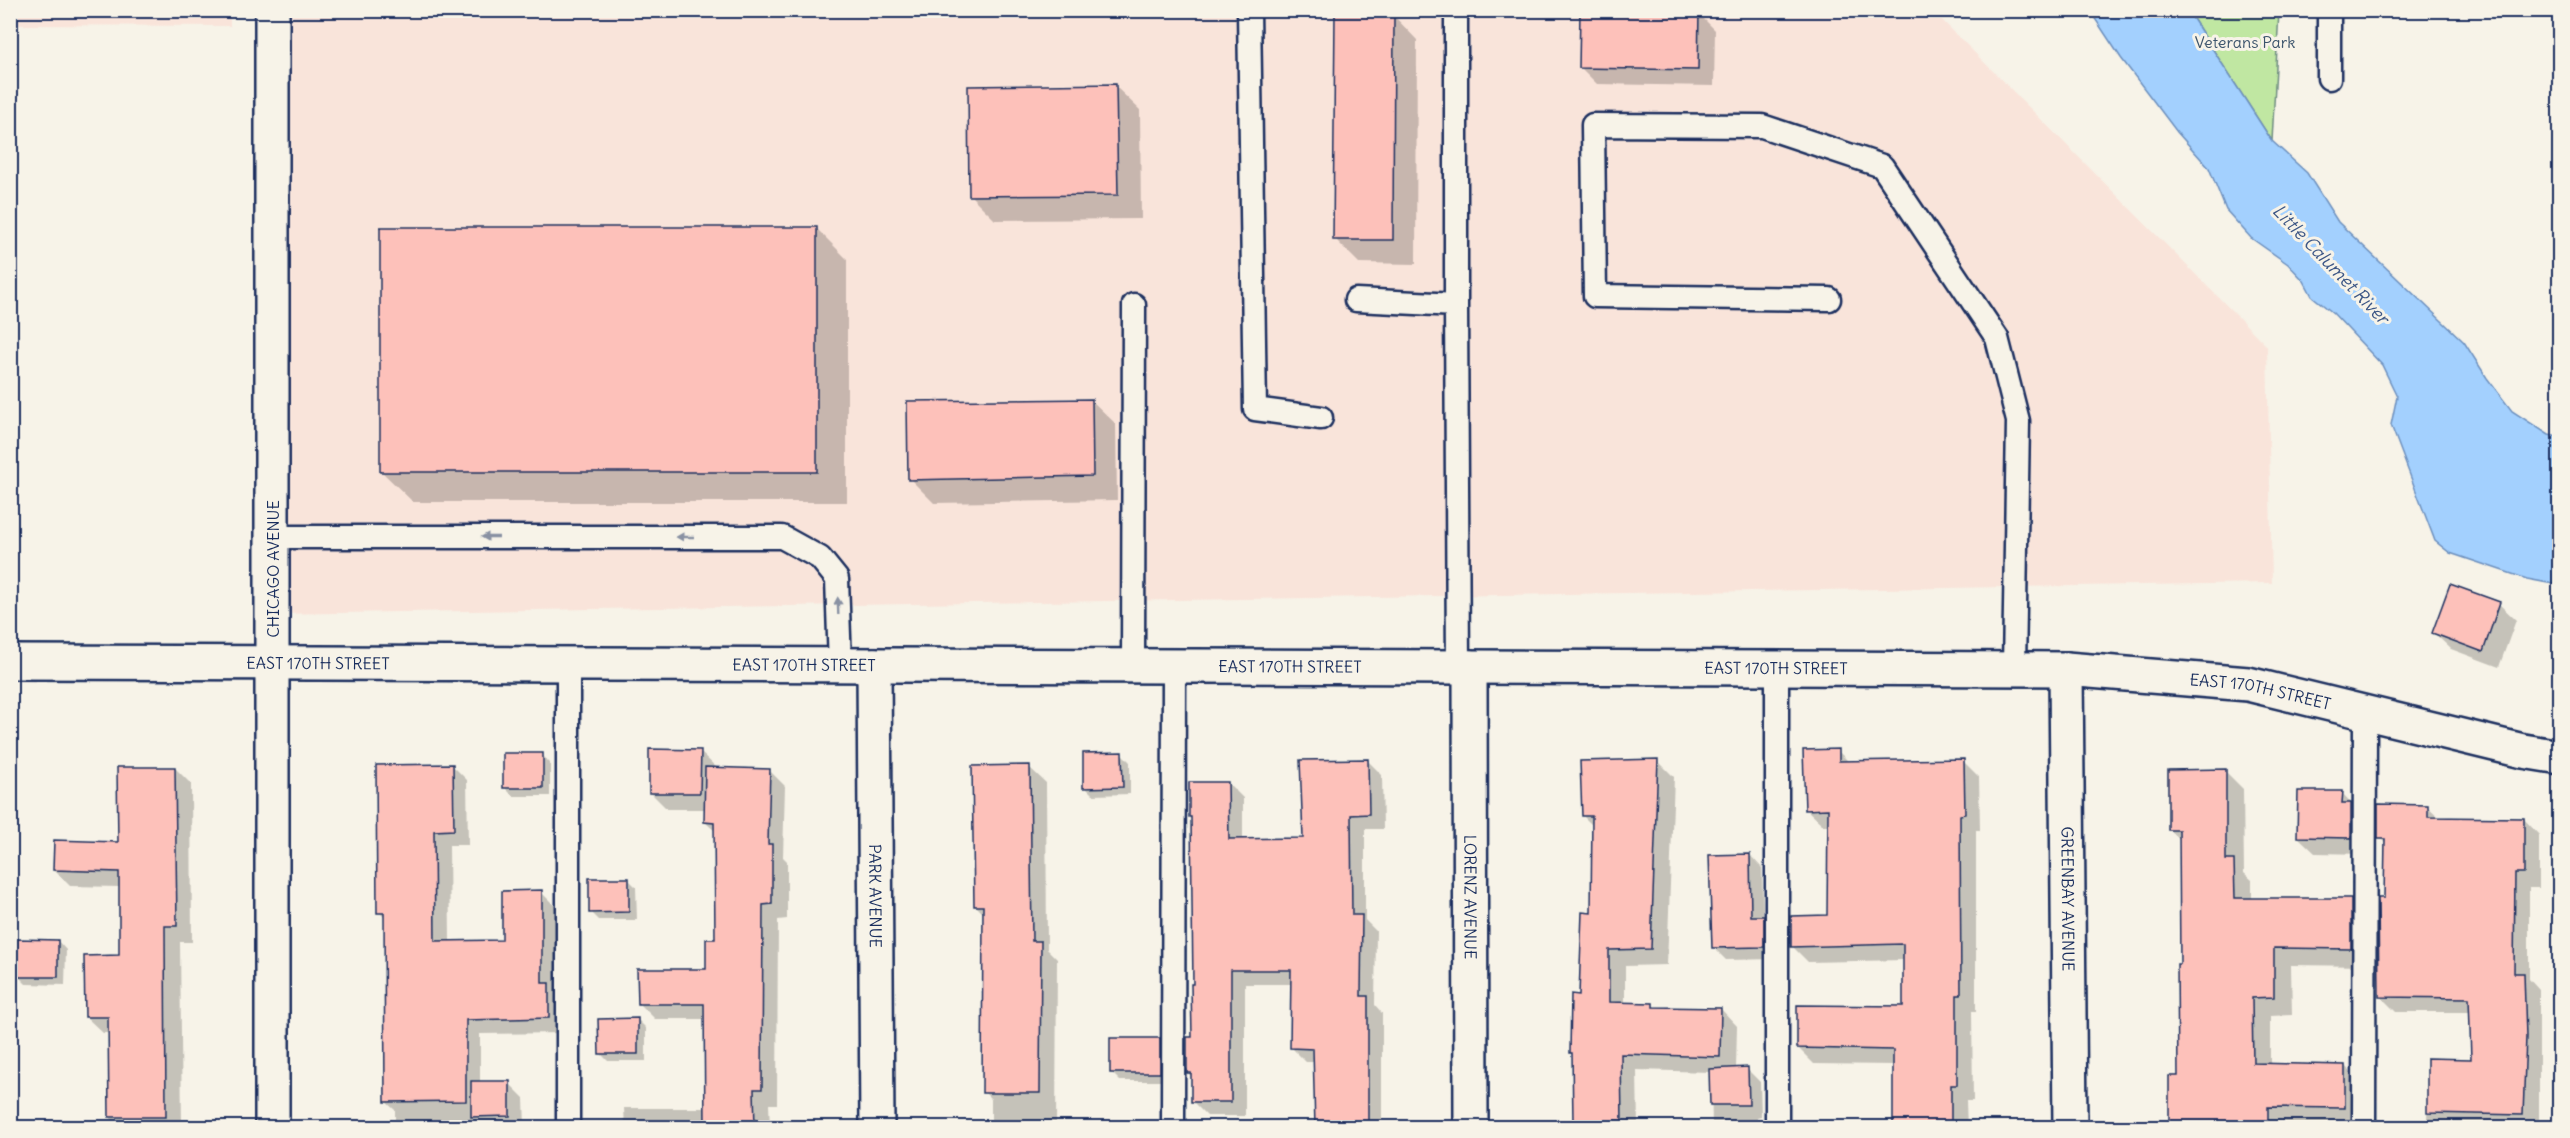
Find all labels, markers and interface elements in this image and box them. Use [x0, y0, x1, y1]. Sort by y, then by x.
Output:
park label: Veterans Park [2195, 32, 2295, 52]
water label: Little Calumet River [2268, 199, 2396, 331]
street label: CHICAGO AVENUE [263, 500, 283, 638]
one-way arrow [480, 532, 499, 542]
one-way arrow [675, 532, 694, 542]
one-way arrow [834, 597, 843, 616]
street label: EAST 170TH STREET [246, 653, 390, 673]
street label: EAST 170TH STREET [732, 654, 876, 675]
street label: EAST 170TH STREET [1218, 656, 1362, 677]
street label: EAST 170TH STREET [1704, 658, 1848, 678]
street label: EAST 170TH STREET [2189, 669, 2333, 714]
street label: GREENBAY AVENUE [2057, 826, 2079, 972]
street label: LORENZ AVENUE [1460, 835, 1481, 959]
street label: PARK AVENUE [865, 844, 886, 948]

